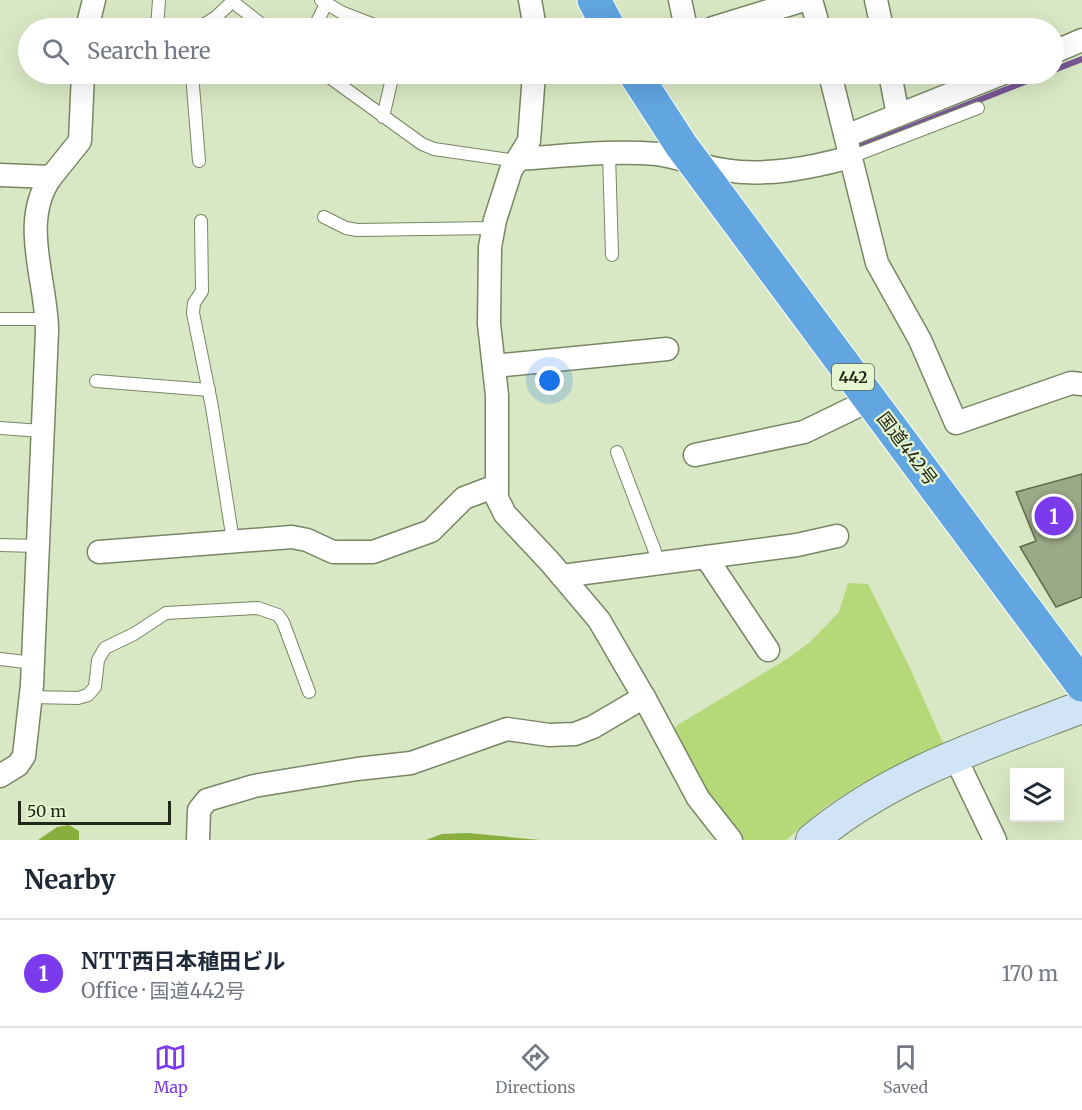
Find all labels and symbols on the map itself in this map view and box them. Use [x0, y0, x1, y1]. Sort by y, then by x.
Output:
road number: 442 [832, 364, 874, 390]
your location [535, 366, 564, 395]
street label: 国道442号 [872, 407, 942, 490]
pin: 1 [1034, 494, 1074, 538]
scale bar [18, 798, 171, 826]

